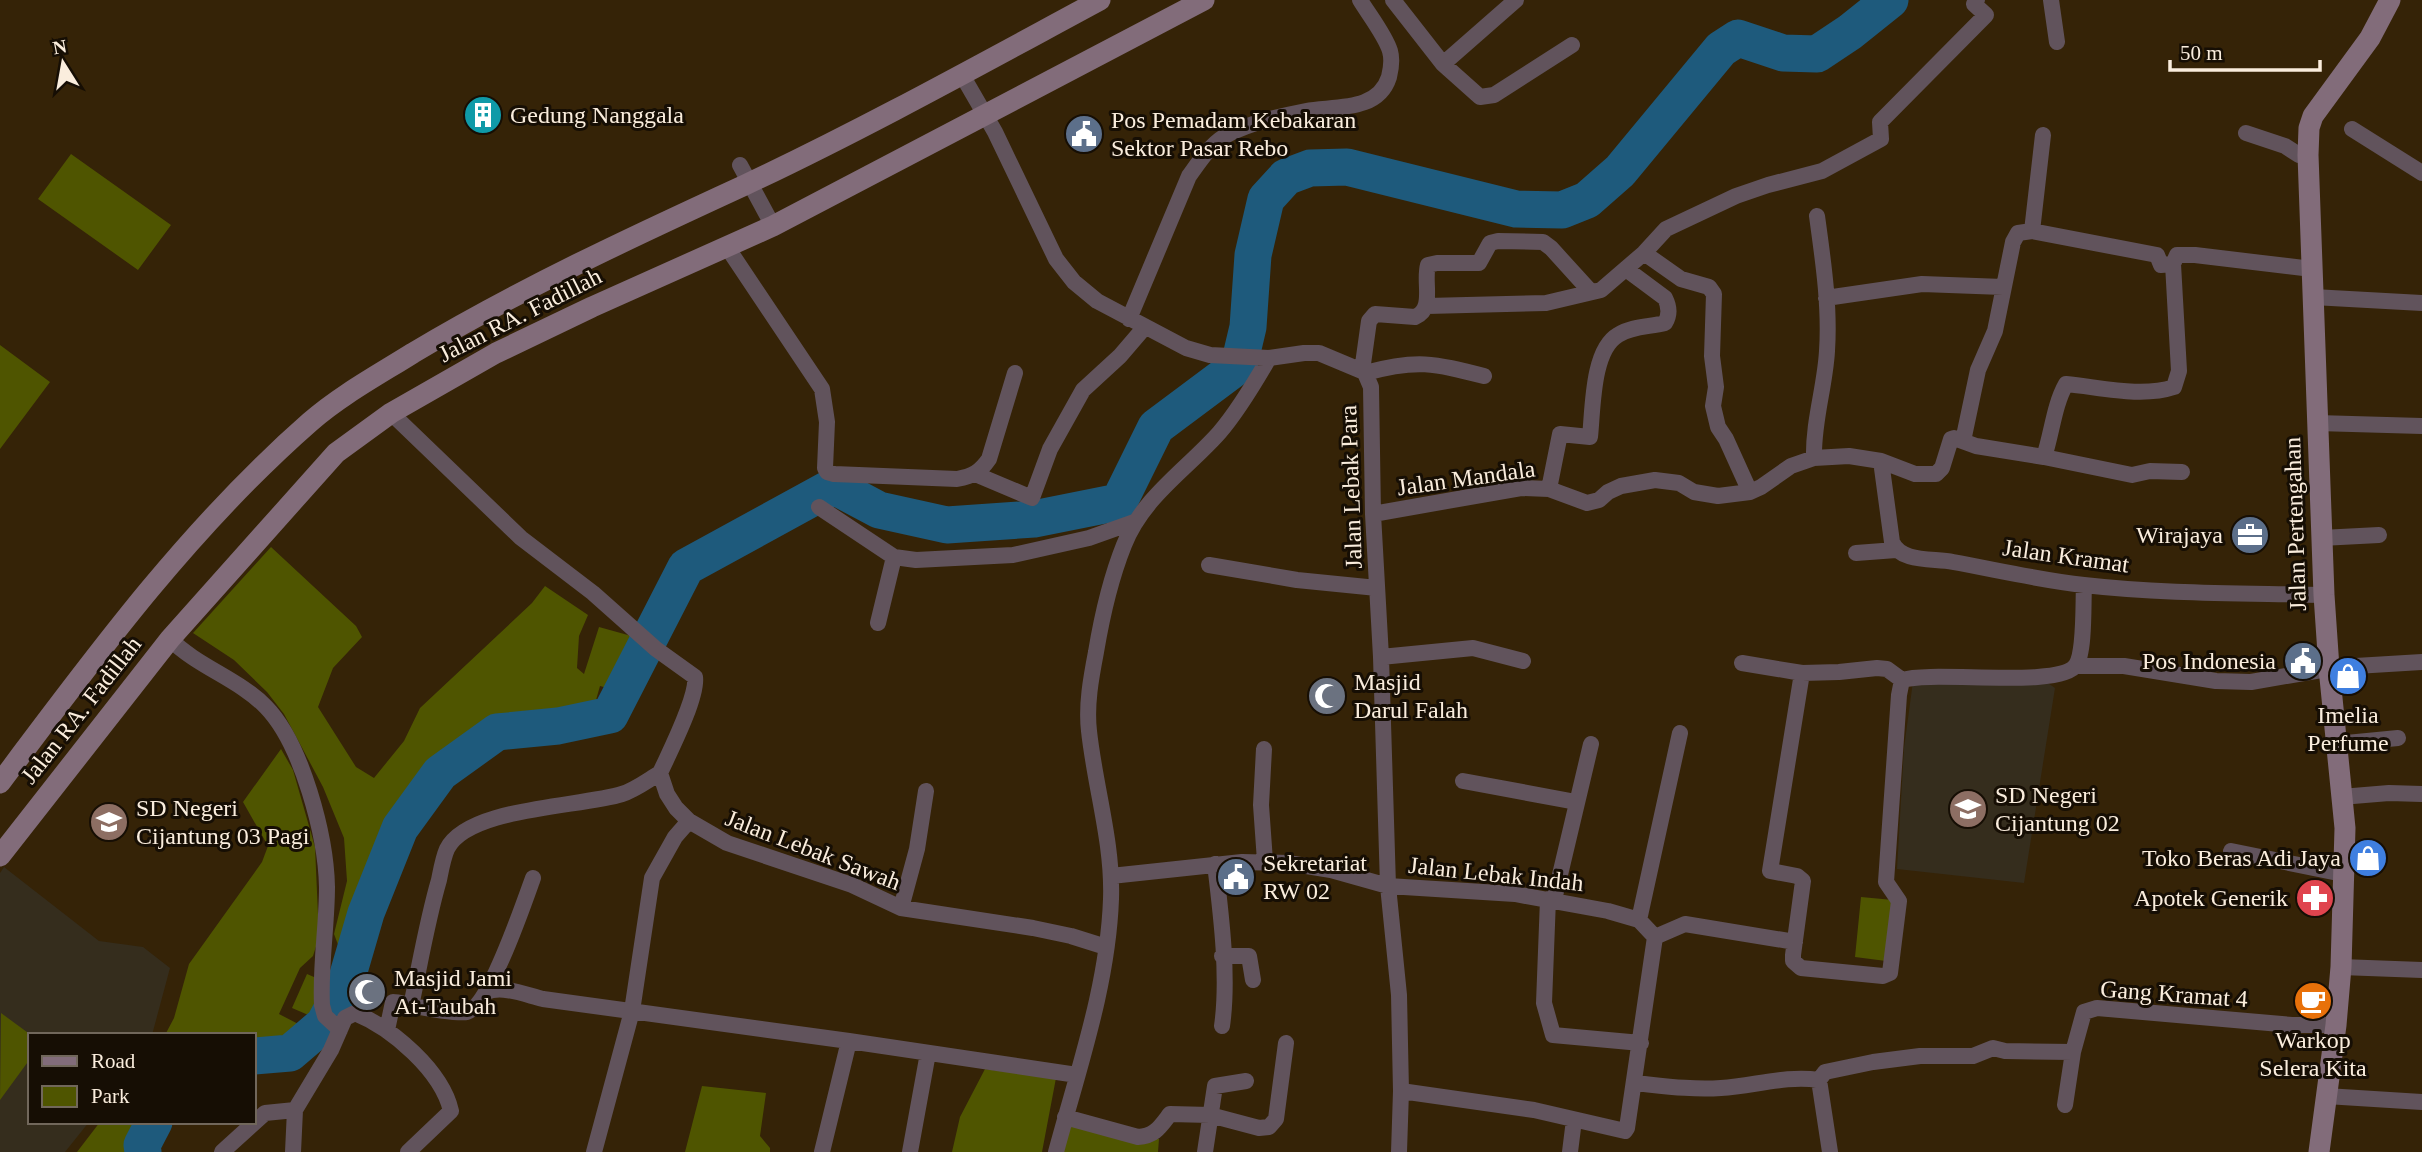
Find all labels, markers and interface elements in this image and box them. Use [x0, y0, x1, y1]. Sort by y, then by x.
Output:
north arrow [28, 28, 98, 98]
scale bar [2170, 28, 2320, 72]
text: N [51, 35, 69, 58]
text: 50 m [2180, 41, 2223, 65]
building icon: Gedung Nanggala [462, 94, 504, 136]
place label: Gedung Nanggala [510, 102, 684, 128]
place label: Pos Pemadam Kebakaran Sektor Pasar Rebo [1111, 107, 1356, 161]
public building icon: Pos Pemadam Kebakaran Sektor Pasar Rebo [1063, 113, 1105, 155]
street label: Jalan RA. Fadillah [434, 263, 606, 367]
street label: Jalan Lebak Para [1335, 404, 1367, 569]
street label: Jalan Pertengahan [2279, 437, 2311, 611]
street label: Jalan Mandala [1395, 455, 1537, 501]
office icon: Wirajaya [2229, 514, 2271, 556]
place label: Wirajaya [2136, 522, 2223, 548]
street label: Jalan Kramat [2001, 534, 2131, 578]
street label: Jalan RA. Fadillah [16, 631, 146, 789]
public building icon: Pos Indonesia [2282, 640, 2324, 682]
place label: Pos Indonesia [2142, 648, 2276, 674]
shop icon: Imelia Perfume [2327, 655, 2369, 697]
place label: Masjid Darul Falah [1354, 669, 1468, 723]
mosque icon: Masjid Darul Falah [1306, 675, 1348, 717]
place label: Imelia Perfume [2307, 702, 2389, 756]
place label: SD Negeri Cijantung 02 [1995, 782, 2120, 836]
school or university icon: SD Negeri Cijantung 02 [1947, 788, 1989, 830]
place label: SD Negeri Cijantung 03 Pagi [136, 795, 310, 849]
school or university icon: SD Negeri Cijantung 03 Pagi [88, 801, 130, 843]
street label: Jalan Lebak Sawah [722, 805, 904, 895]
shop icon: Toko Beras Adi Jaya [2347, 837, 2389, 879]
place label: Toko Beras Adi Jaya [2142, 845, 2341, 871]
place label: Sekretariat RW 02 [1263, 850, 1367, 904]
street label: Jalan Lebak Indah [1407, 852, 1585, 896]
public building icon: Sekretariat RW 02 [1215, 856, 1257, 898]
pharmacy icon: Apotek Generik [2294, 877, 2336, 919]
place label: Apotek Generik [2134, 885, 2288, 911]
place label: Masjid Jami At-Taubah [394, 965, 512, 1019]
mosque icon: Masjid Jami At-Taubah [346, 971, 388, 1013]
street label: Gang Kramat 4 [2099, 976, 2249, 1012]
cafe icon: Warkop Selera Kita [2292, 980, 2334, 1022]
place label: Warkop Selera Kita [2259, 1027, 2367, 1081]
legend [28, 1033, 256, 1124]
text: Road [91, 1049, 136, 1073]
text: Park [91, 1084, 130, 1108]

